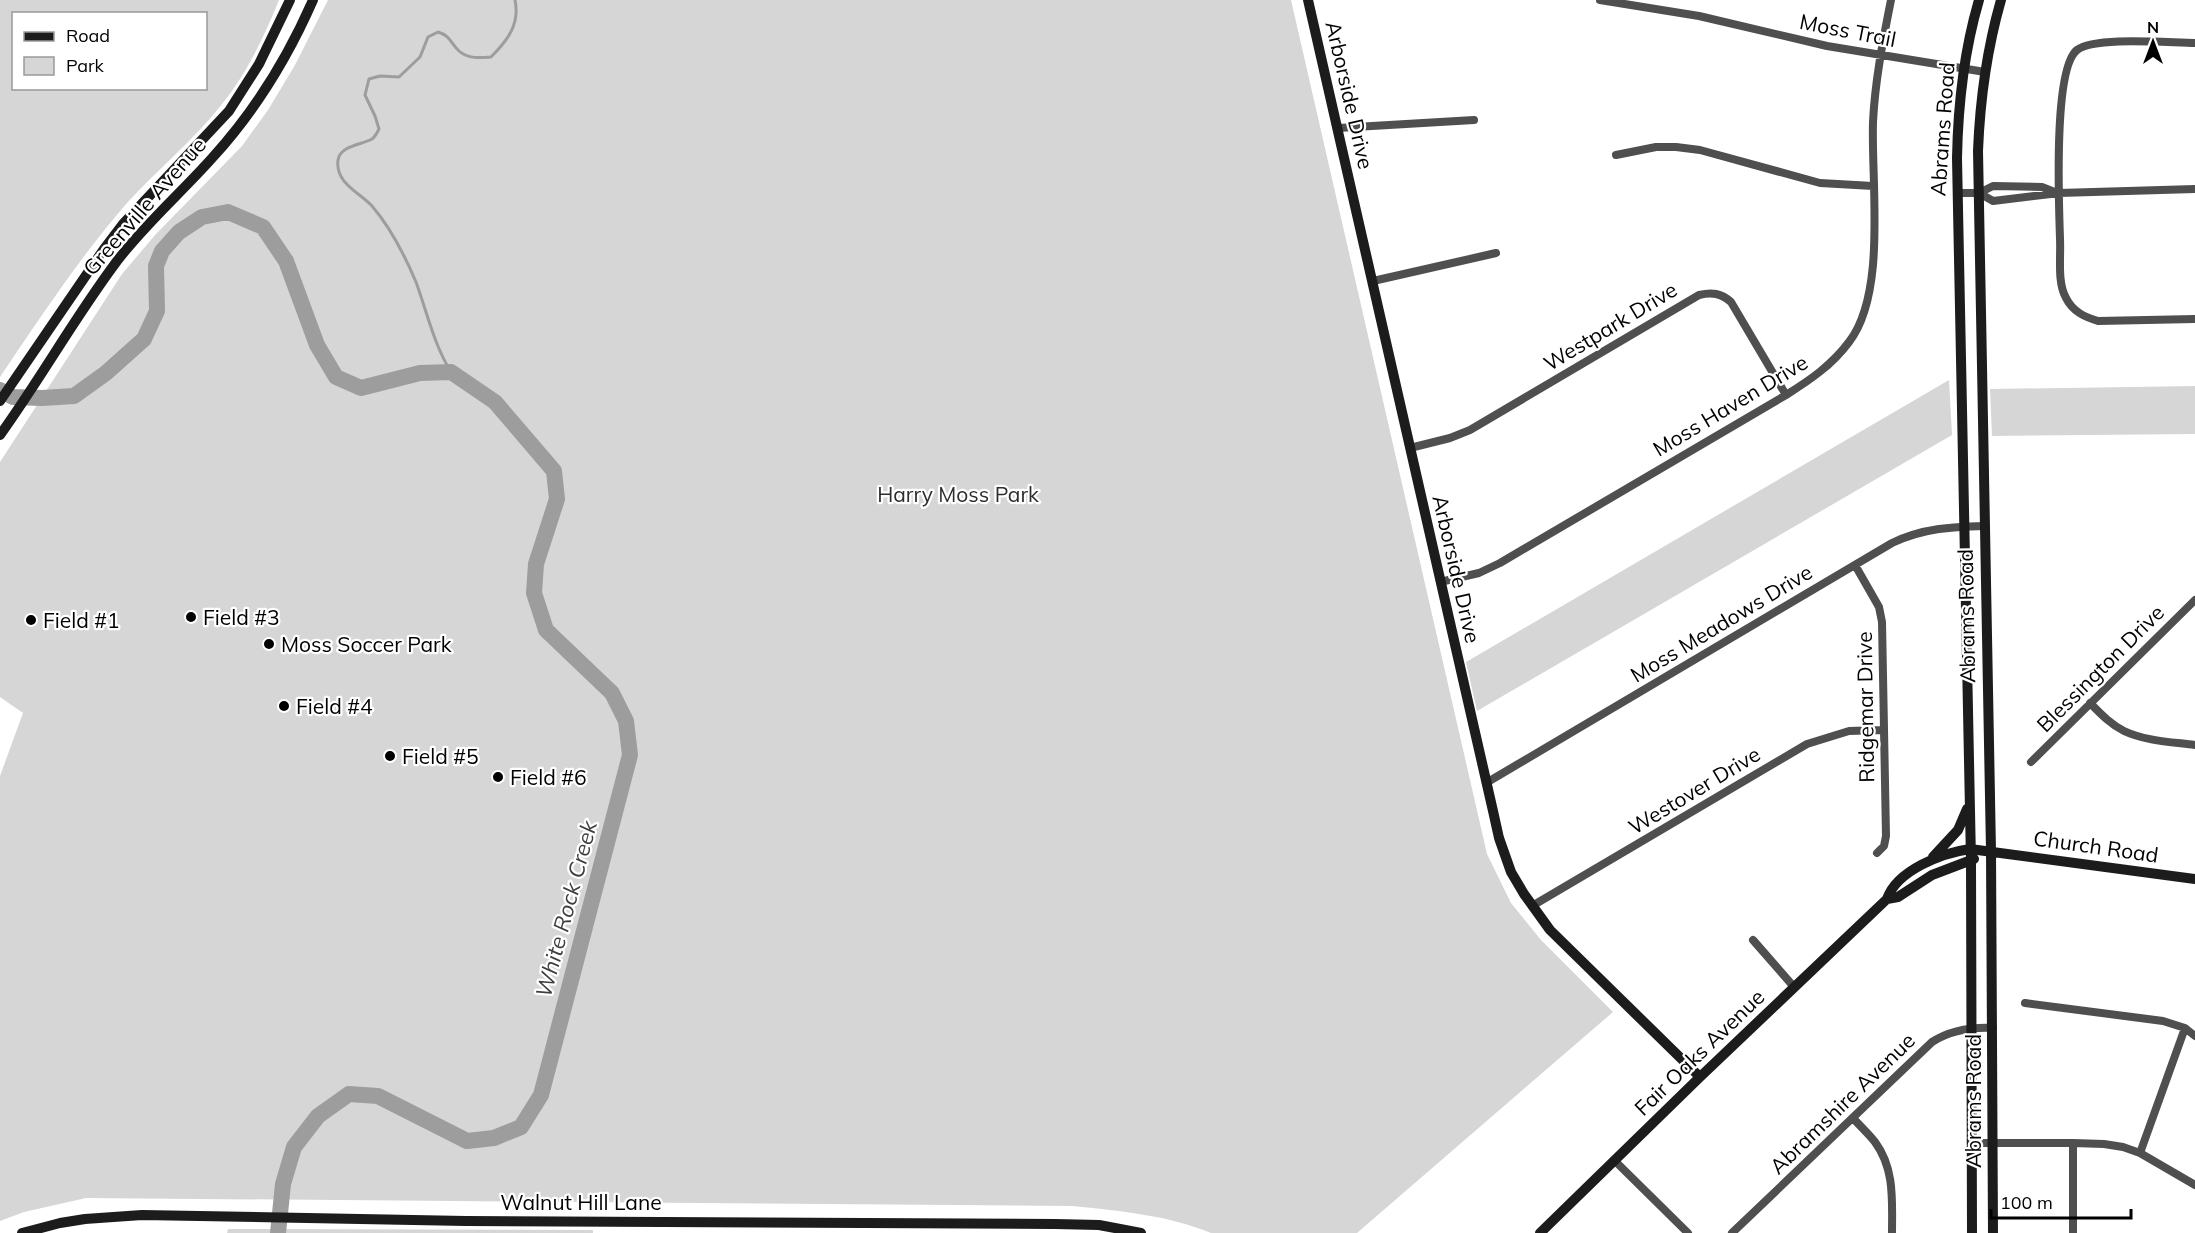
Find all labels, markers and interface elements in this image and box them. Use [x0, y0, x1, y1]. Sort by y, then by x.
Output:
street label: Moss Trail [1798, 8, 1898, 52]
legend [12, 12, 207, 90]
north arrow [2123, 12, 2183, 72]
text: N [2147, 17, 2159, 37]
street label: Arborside Drive [1320, 19, 1380, 171]
text: Road [66, 24, 110, 47]
text: Park [66, 54, 105, 77]
street label: Abrams Road [1924, 61, 1960, 197]
street label: Greenville Avenue [77, 132, 211, 280]
street label: Westpark Drive [1539, 276, 1681, 376]
street label: Moss Haven Drive [1648, 349, 1812, 461]
park label: Harry Moss Park [877, 481, 1039, 507]
street label: Arborside Drive [1427, 493, 1487, 645]
street label: Abrams Road [1952, 549, 1980, 683]
street label: Moss Meadows Drive [1625, 558, 1817, 688]
street label: Blessington Drive [2031, 599, 2169, 737]
place label: Field #3 [203, 604, 280, 630]
place label: Field #1 [43, 607, 120, 633]
marker: Field #3 [184, 610, 198, 624]
marker: Field #1 [24, 613, 38, 627]
place label: Moss Soccer Park [281, 631, 452, 657]
street label: Ridgemar Drive [1851, 631, 1879, 783]
marker: Moss Soccer Park [262, 637, 276, 651]
place label: Field #4 [296, 693, 373, 719]
marker: Field #4 [277, 699, 291, 713]
street label: Westover Drive [1623, 740, 1765, 840]
place label: Field #5 [402, 743, 479, 769]
marker: Field #5 [383, 749, 397, 763]
place label: Field #6 [510, 764, 587, 790]
marker: Field #6 [491, 770, 505, 784]
water label: White Rock Creek [529, 817, 603, 1000]
street label: Church Road [2032, 824, 2160, 868]
street label: Fair Oaks Avenue [1629, 983, 1769, 1121]
street label: Abramshire Avenue [1764, 1027, 1920, 1179]
street label: Abrams Road [1960, 1034, 1986, 1168]
scale bar [1991, 1182, 2130, 1220]
street label: Walnut Hill Lane [500, 1189, 662, 1215]
text: 100 m [2000, 1191, 2053, 1214]

